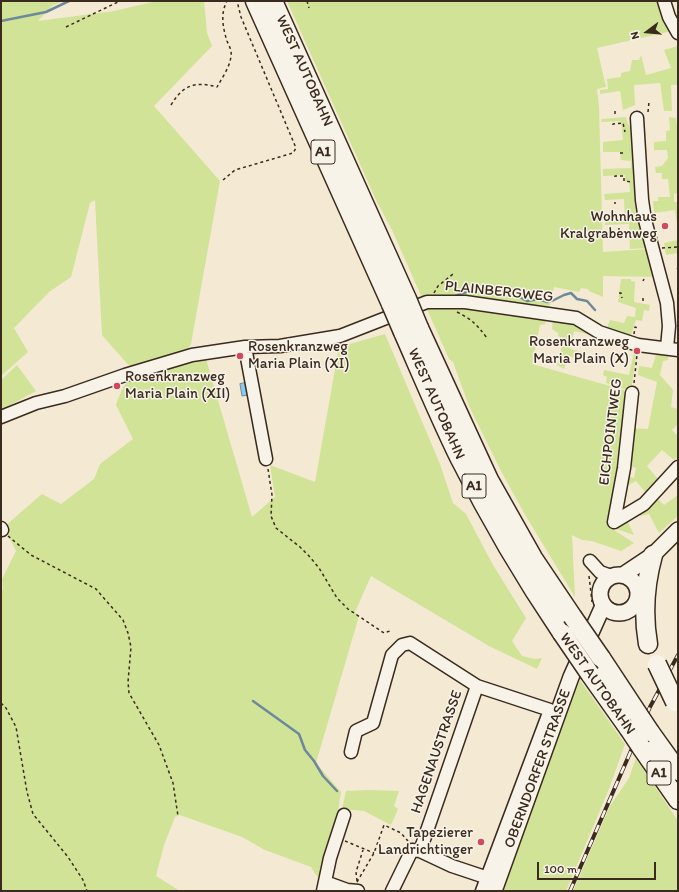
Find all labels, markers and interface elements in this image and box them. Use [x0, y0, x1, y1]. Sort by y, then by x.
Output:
north arrow [627, 12, 667, 52]
street label: WEST AUTOBAHN [271, 13, 337, 129]
text: N [628, 30, 642, 41]
road number: A1 [311, 140, 335, 164]
place label: Wohnhaus Kralgrabenweg [560, 208, 657, 243]
marker: Wohnhaus Kralgrabenweg [660, 221, 670, 231]
street label: PLAINBERGWEG [444, 277, 554, 307]
place label: Rosenkranzweg Maria Plain (X) [529, 333, 629, 368]
place label: Rosenkranzweg Maria Plain (XI) [248, 338, 349, 373]
street label: WEST AUTOBAHN [403, 346, 469, 462]
marker: Rosenkranzweg Maria Plain (X) [632, 346, 642, 356]
marker: Rosenkranzweg Maria Plain (XI) [235, 351, 245, 361]
place label: Rosenkranzweg Maria Plain (XII) [125, 368, 230, 403]
street label: EICHPOINTWEG [596, 378, 626, 486]
marker: Rosenkranzweg Maria Plain (XII) [112, 381, 122, 391]
road number: A1 [462, 474, 486, 498]
street label: WEST AUTOBAHN [555, 630, 639, 738]
street label: OBERNDORFER STRASSE [501, 687, 575, 851]
street label: HAGENAUSTRASSE [407, 688, 467, 816]
road number: A1 [647, 761, 671, 785]
place label: Tapezierer Landrichtinger [378, 824, 473, 859]
marker: Tapezierer Landrichtinger [476, 837, 486, 847]
scale bar [539, 854, 658, 880]
text: 100 m [544, 862, 577, 876]

